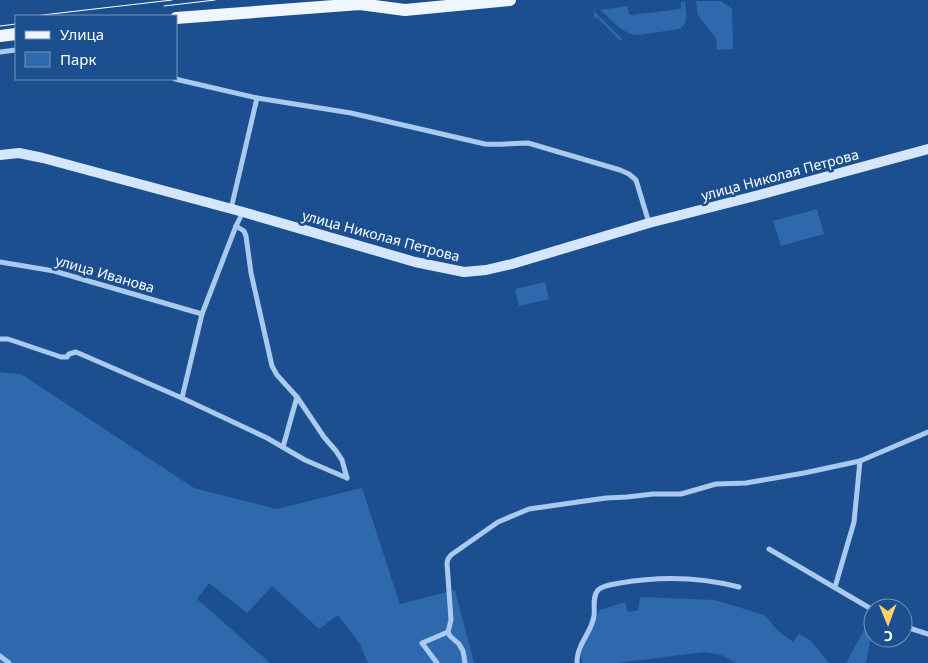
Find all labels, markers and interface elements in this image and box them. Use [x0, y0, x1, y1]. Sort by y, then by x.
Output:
legend [15, 15, 178, 80]
text: Улица [60, 24, 104, 44]
text: Парк [60, 49, 96, 69]
street label: улица Николая Петрова [699, 144, 861, 205]
street label: улица Николая Петрова [300, 205, 462, 266]
street label: улица Иванова [53, 250, 157, 297]
north arrow [863, 598, 913, 648]
text: С [884, 627, 893, 646]

